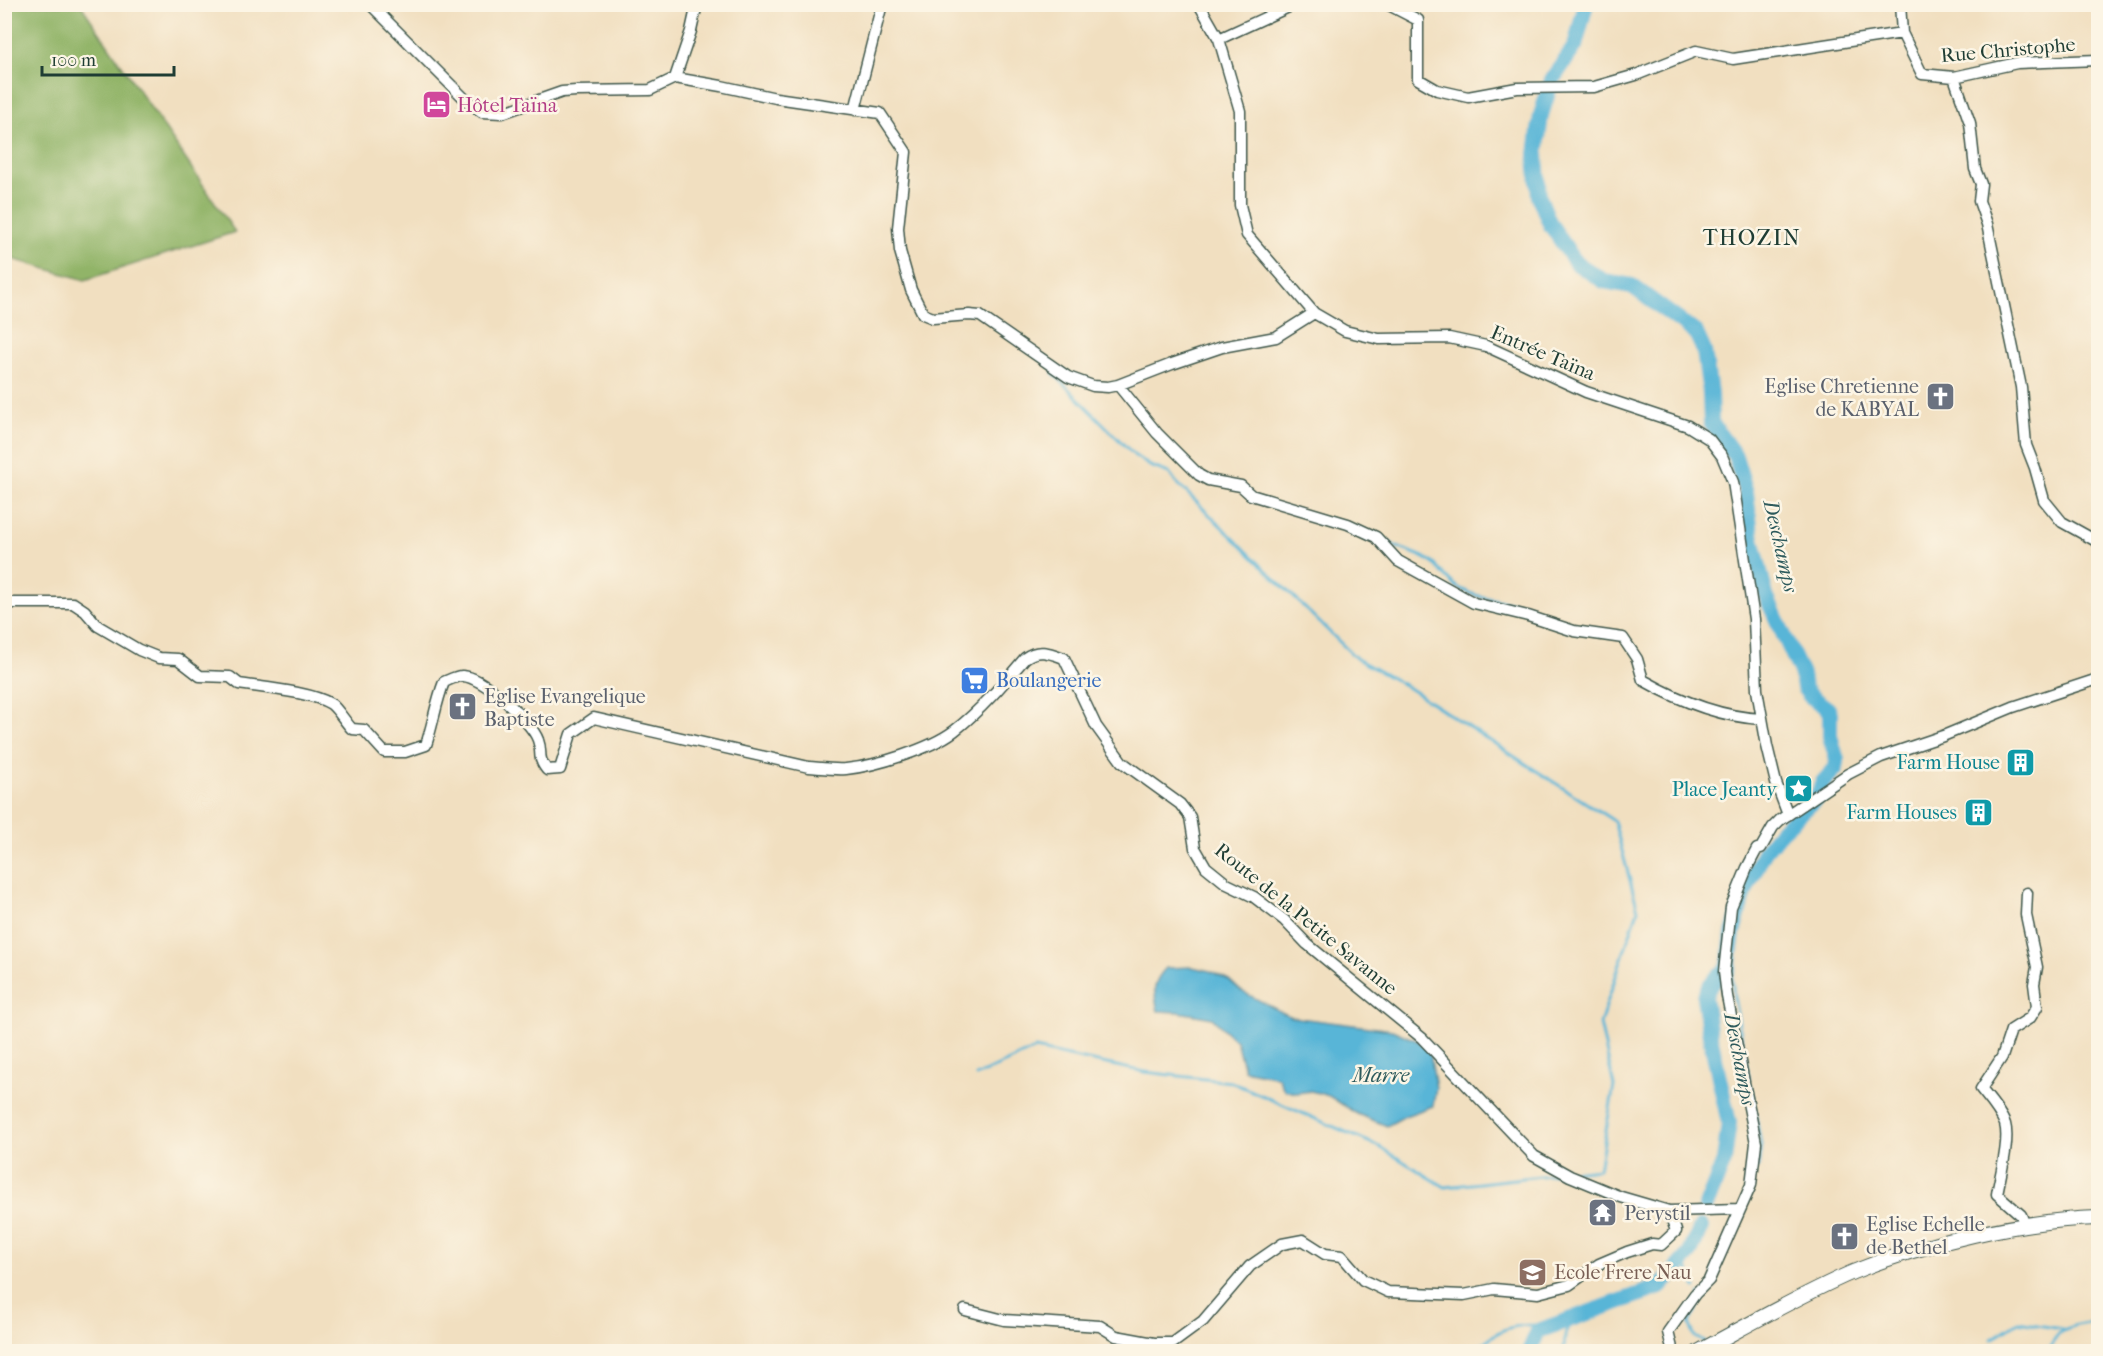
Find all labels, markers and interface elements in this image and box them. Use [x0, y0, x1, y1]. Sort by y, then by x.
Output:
street label: Rue Christophe [1940, 33, 2076, 67]
scale bar [42, 39, 174, 77]
text: 100 m [51, 50, 96, 71]
hotel icon: Hôtel Taïna [420, 89, 452, 121]
place label: Hôtel Taïna [457, 94, 558, 117]
district label: THOZIN [1703, 225, 1801, 251]
street label: Entrée Taïna [1487, 321, 1599, 386]
place label: Eglise Chretienne de KABYAL [1764, 375, 1919, 421]
church icon: Eglise Chretienne de KABYAL [1924, 381, 1956, 413]
water label: Deschamps [1758, 495, 1803, 595]
supermarket icon: Boulangerie [959, 664, 991, 696]
place label: Boulangerie [996, 669, 1102, 692]
place label: Eglise Evangelique Baptiste [484, 685, 646, 731]
church icon: Eglise Evangelique Baptiste [447, 691, 479, 723]
building icon: Farm House [2005, 746, 2037, 778]
place label: Farm House [1897, 751, 2000, 774]
place icon: Place Jeanty [1782, 773, 1814, 805]
place label: Place Jeanty [1672, 778, 1778, 801]
building icon: Farm Houses [1962, 796, 1994, 828]
place label: Farm Houses [1846, 801, 1957, 824]
street label: Route de la Petite Savanne [1210, 838, 1402, 1000]
water label: Deschamps [1719, 1009, 1761, 1108]
water label: Marre [1351, 1063, 1410, 1087]
temple icon: Perystil [1587, 1197, 1619, 1229]
place label: Perystil [1624, 1202, 1691, 1225]
place label: Eglise Echelle de Bethel [1866, 1213, 1985, 1259]
church icon: Eglise Echelle de Bethel [1829, 1220, 1861, 1252]
school or university icon: Ecole Frere Nau [1517, 1256, 1549, 1288]
place label: Ecole Frere Nau [1554, 1261, 1692, 1284]

